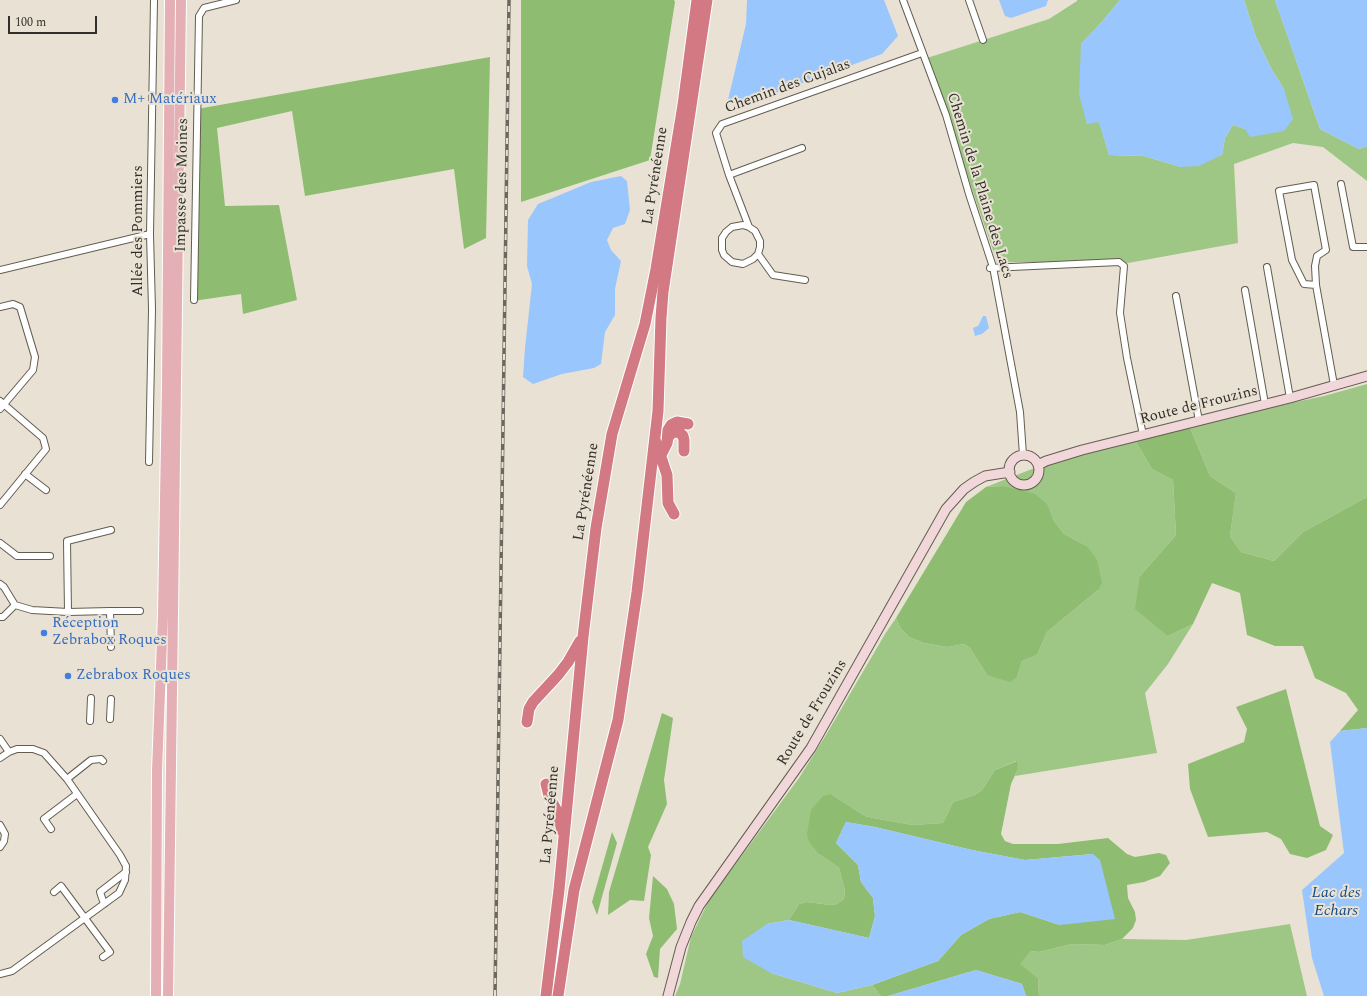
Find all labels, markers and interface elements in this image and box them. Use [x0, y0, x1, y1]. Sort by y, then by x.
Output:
scale bar [10, 8, 99, 34]
text: 100 m [15, 13, 46, 32]
street label: Chemin des Cujalas [723, 56, 853, 118]
place label: M+ Matériaux [123, 91, 217, 109]
street label: Chemin de la Plaine des Lacs [942, 91, 1016, 281]
marker: M+ Matériaux [110, 95, 120, 105]
street label: Impasse des Moines [173, 118, 193, 252]
street label: La Pyrénéenne [639, 126, 673, 226]
street label: Allée des Pommiers [130, 165, 148, 297]
street label: Route de Frouzins [1138, 383, 1260, 429]
street label: La Pyrénéenne [570, 442, 604, 542]
place label: Réception Zebrabox Roques [52, 615, 167, 650]
marker: Réception Zebrabox Roques [39, 628, 49, 638]
street label: Route de Frouzins [774, 657, 852, 769]
place label: Zebrabox Roques [76, 667, 191, 685]
marker: Zebrabox Roques [63, 671, 73, 681]
street label: La Pyrénéenne [538, 765, 564, 865]
water label: Lac des Echars [1312, 884, 1360, 922]

